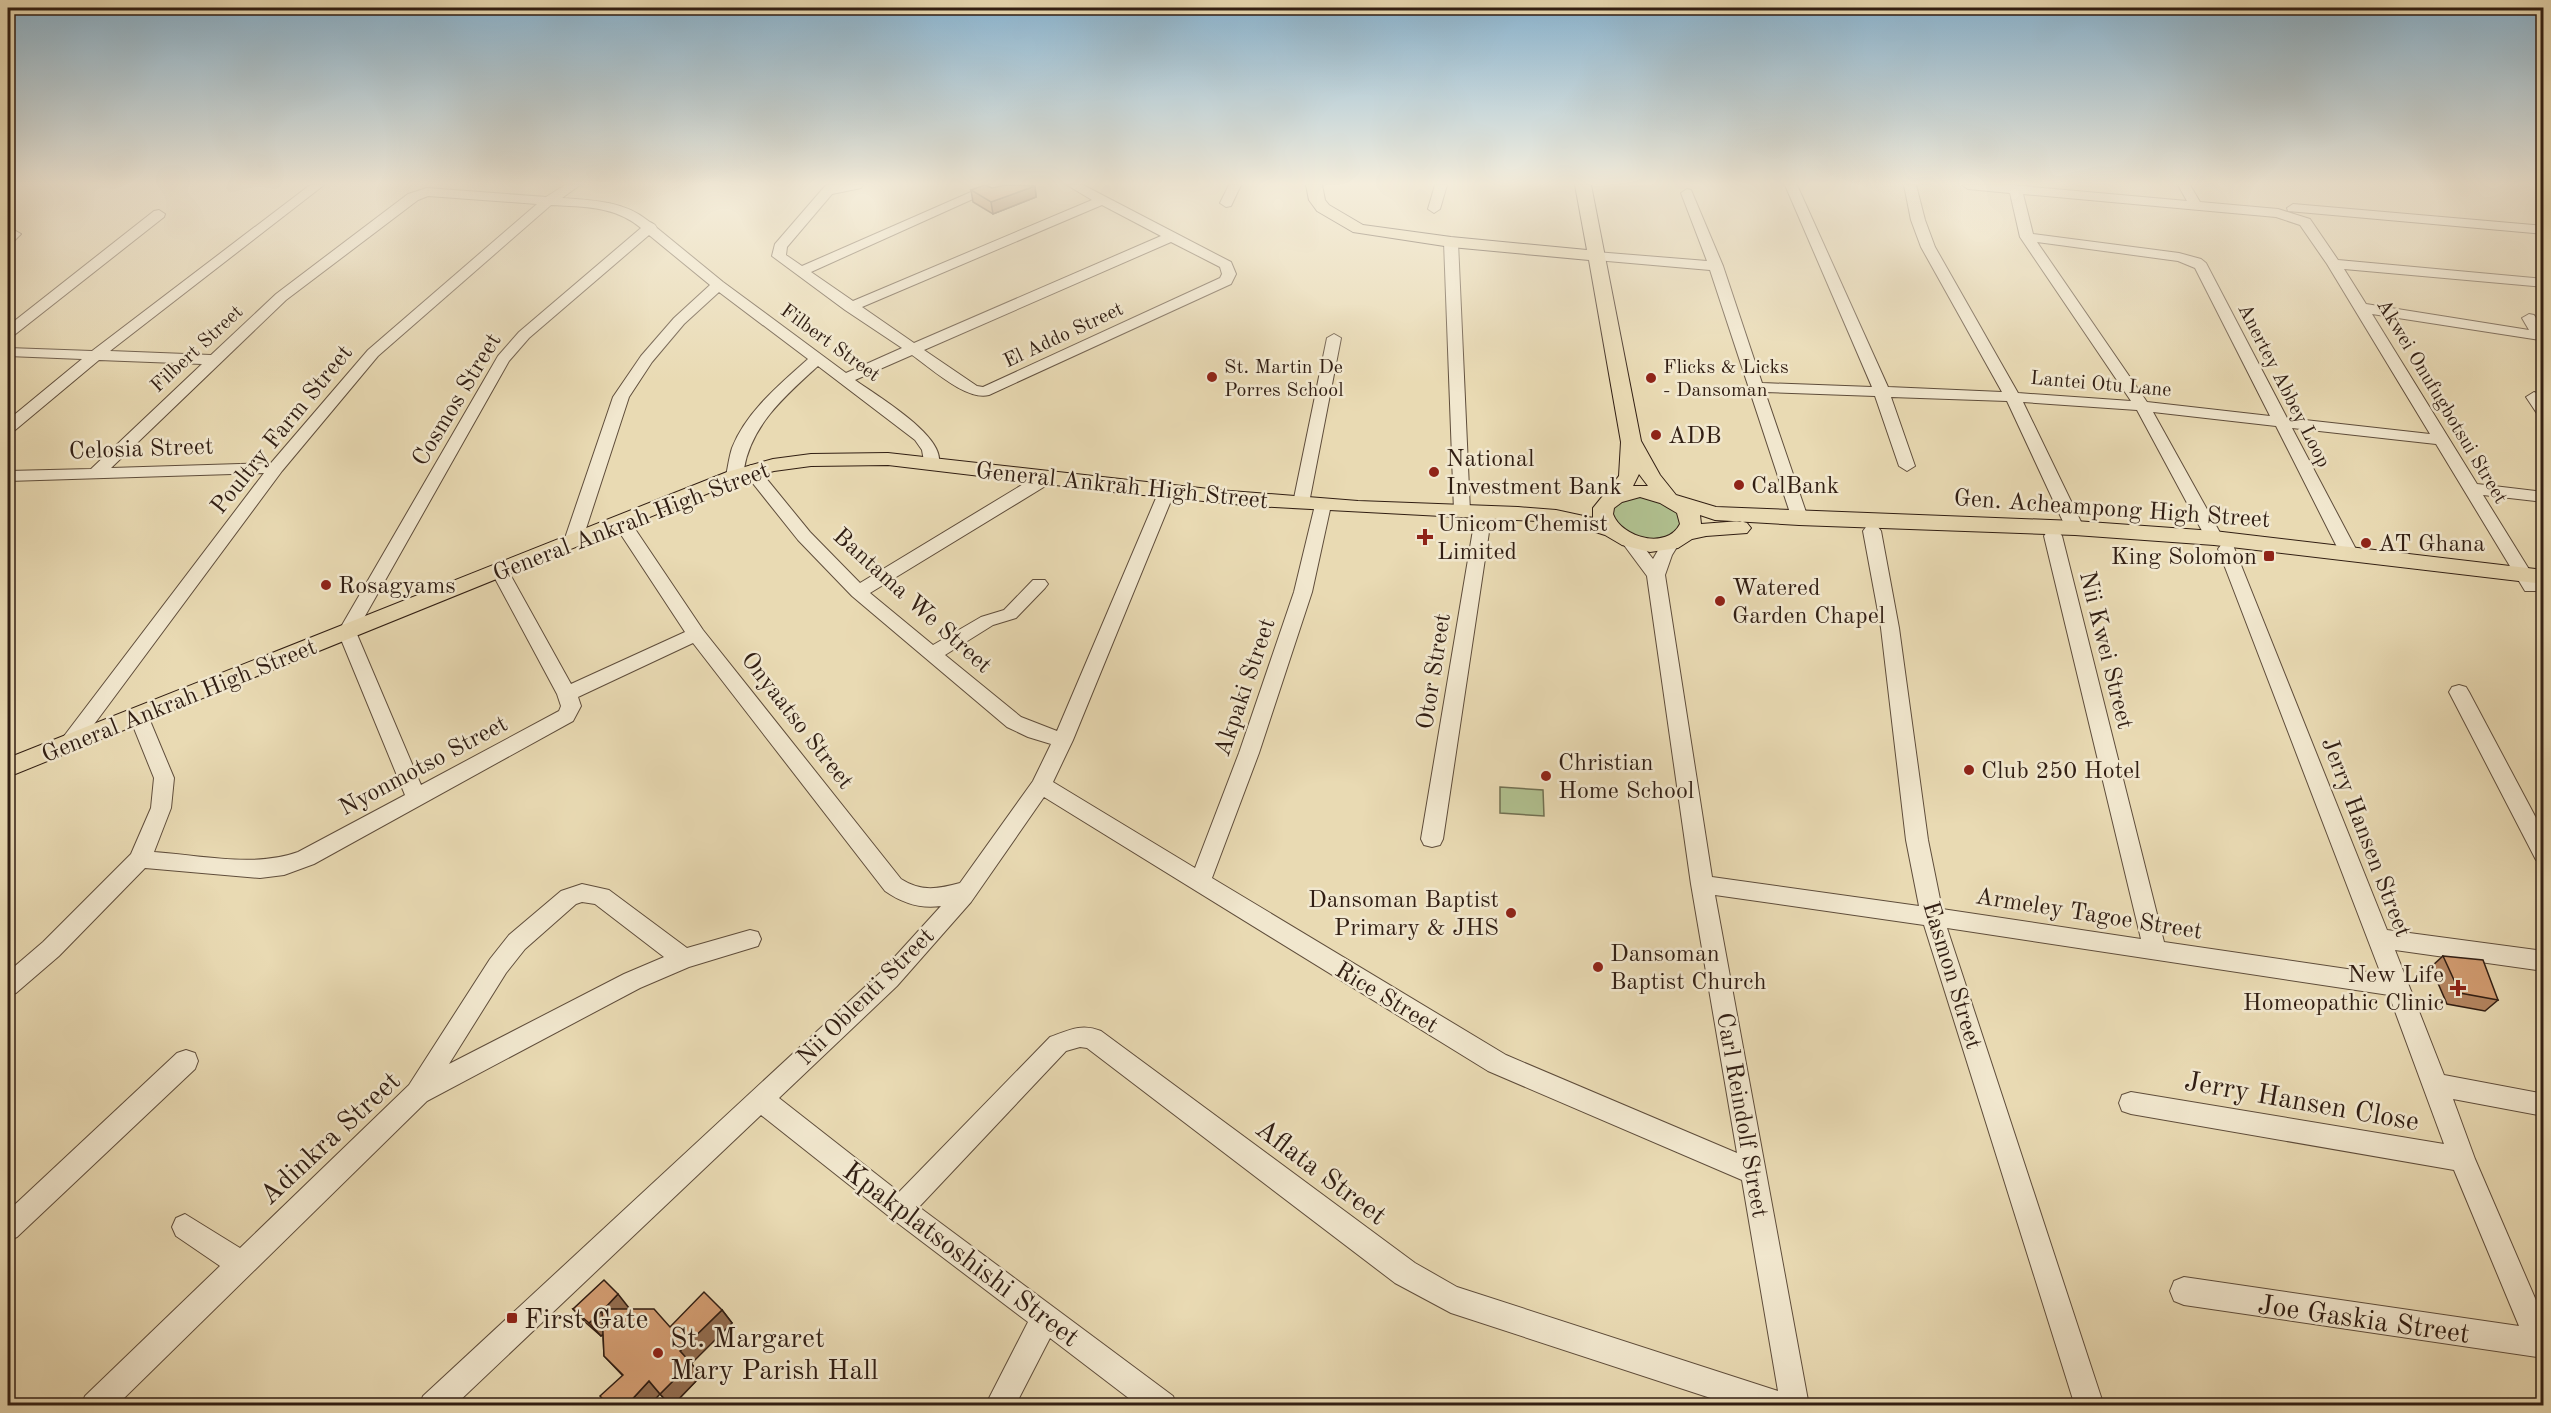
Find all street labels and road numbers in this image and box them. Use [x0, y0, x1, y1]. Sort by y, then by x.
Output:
street label: Akwei Onufugbotsui Street [2372, 296, 2510, 508]
street label: El Addo Street [1001, 299, 1127, 372]
street label: Filbert Street [776, 301, 883, 386]
street label: Anertey Abbey Loop [2233, 301, 2333, 471]
street label: Filbert Street [148, 302, 247, 397]
street label: Cosmos Street [409, 330, 507, 471]
street label: Poultry Farm Street [207, 341, 358, 519]
street label: Lantei Otu Lane [2029, 369, 2172, 401]
street label: Celosia Street [68, 435, 214, 465]
street label: General Ankrah High Street [490, 459, 773, 587]
street label: General Ankrah High Street [974, 460, 1269, 514]
street label: Gen. Acheampong High Street [1953, 487, 2271, 533]
street label: Bantama We Street [828, 524, 995, 679]
street label: Nii Kwei Street [2074, 569, 2136, 732]
street label: Otor Street [1414, 612, 1456, 731]
street label: Akpaki Street [1211, 615, 1281, 760]
street label: General Ankrah High Street [39, 636, 321, 768]
street label: Onyaatso Street [736, 648, 857, 794]
street label: Nyonmotso Street [336, 712, 512, 821]
street label: Jerry Hansen Street [2316, 735, 2414, 941]
street label: Armeley Tagoe Street [1974, 885, 2204, 945]
street label: Easmon Street [1917, 899, 1985, 1052]
street label: Nii Oblenti Street [793, 924, 940, 1071]
street label: Rice Street [1330, 959, 1442, 1039]
street label: Carl Reindolf Street [1711, 1011, 1771, 1220]
street label: Adinkra Street [255, 1067, 407, 1211]
street label: Jerry Hansen Close [2182, 1069, 2421, 1137]
street label: Aflata Street [1250, 1115, 1391, 1231]
street label: Kpakplatsoshishi Street [837, 1158, 1084, 1353]
street label: Joe Gaskia Street [2256, 1292, 2471, 1350]

